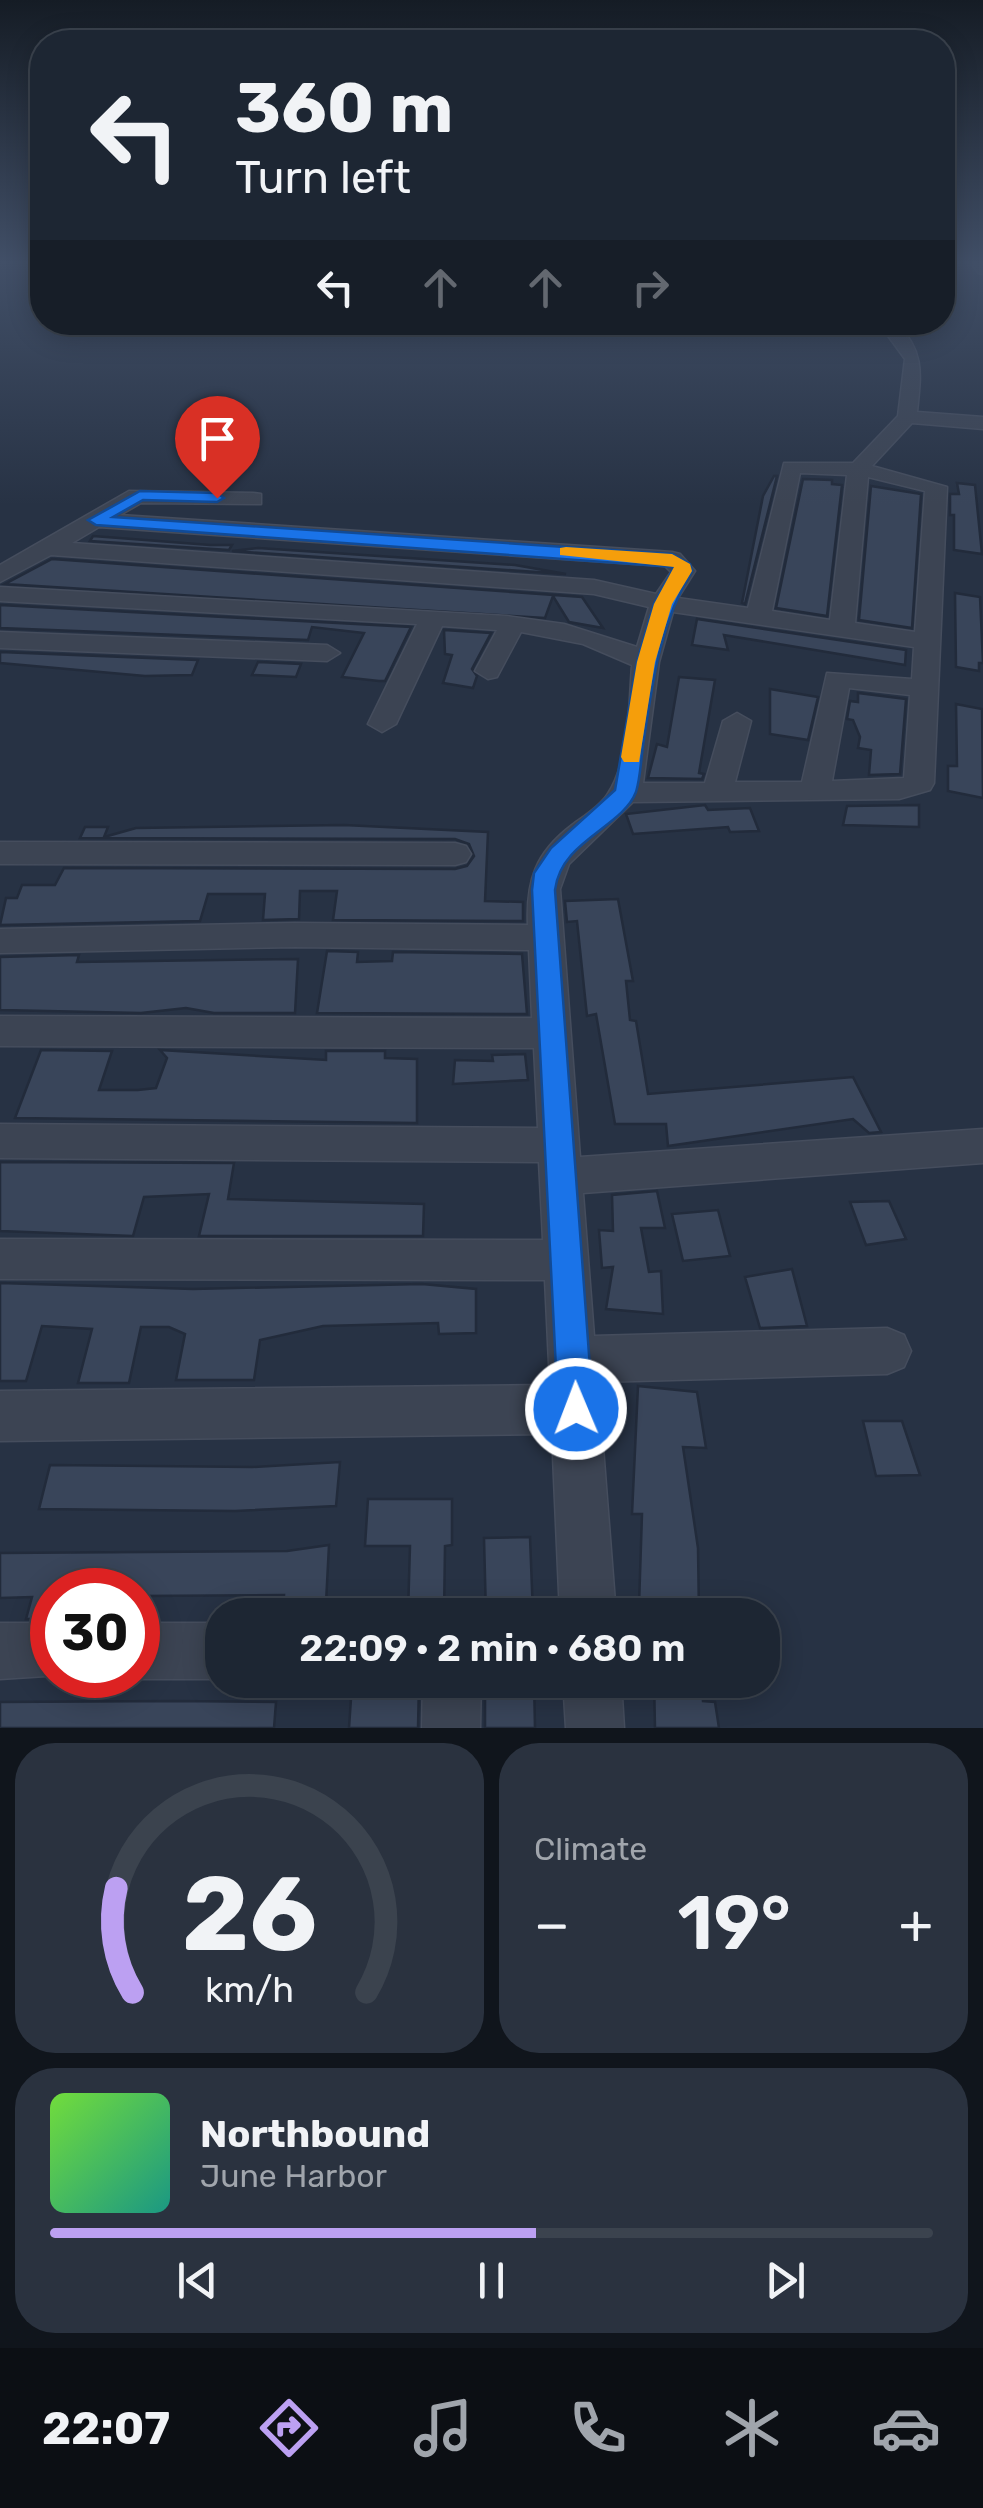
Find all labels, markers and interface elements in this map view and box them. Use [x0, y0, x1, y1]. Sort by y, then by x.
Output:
text: 360 m [235, 67, 453, 150]
icon: left [70, 70, 200, 200]
text: Turn left [235, 151, 411, 204]
icon: left [308, 260, 363, 315]
icon: ahead [413, 260, 468, 315]
icon: ahead [518, 260, 573, 315]
icon: right [623, 260, 678, 315]
pin [175, 396, 260, 499]
icon: arrive [190, 411, 245, 466]
position arrow [524, 1357, 628, 1461]
speed limit sign: 30 [30, 1568, 160, 1698]
text: 22:09 · 2 min · 680 m [299, 1625, 686, 1671]
text: Climate [534, 1830, 647, 1868]
text: 26 [182, 1853, 317, 1976]
text: 19° [678, 1879, 791, 1968]
text: − [534, 1892, 570, 1957]
text: + [899, 1892, 933, 1957]
text: km/h [205, 1969, 294, 2011]
text: Northbound [200, 2111, 430, 2157]
text: June Harbor [200, 2157, 387, 2195]
icon: previous [170, 2253, 225, 2308]
icon: pause [464, 2253, 519, 2308]
icon: next [758, 2253, 813, 2308]
icon: directions [254, 2393, 324, 2463]
icon: music [408, 2393, 478, 2463]
icon: phone [563, 2393, 633, 2463]
icon: climate [717, 2393, 787, 2463]
icon: car [871, 2393, 941, 2463]
text: 22:07 [42, 2402, 170, 2455]

